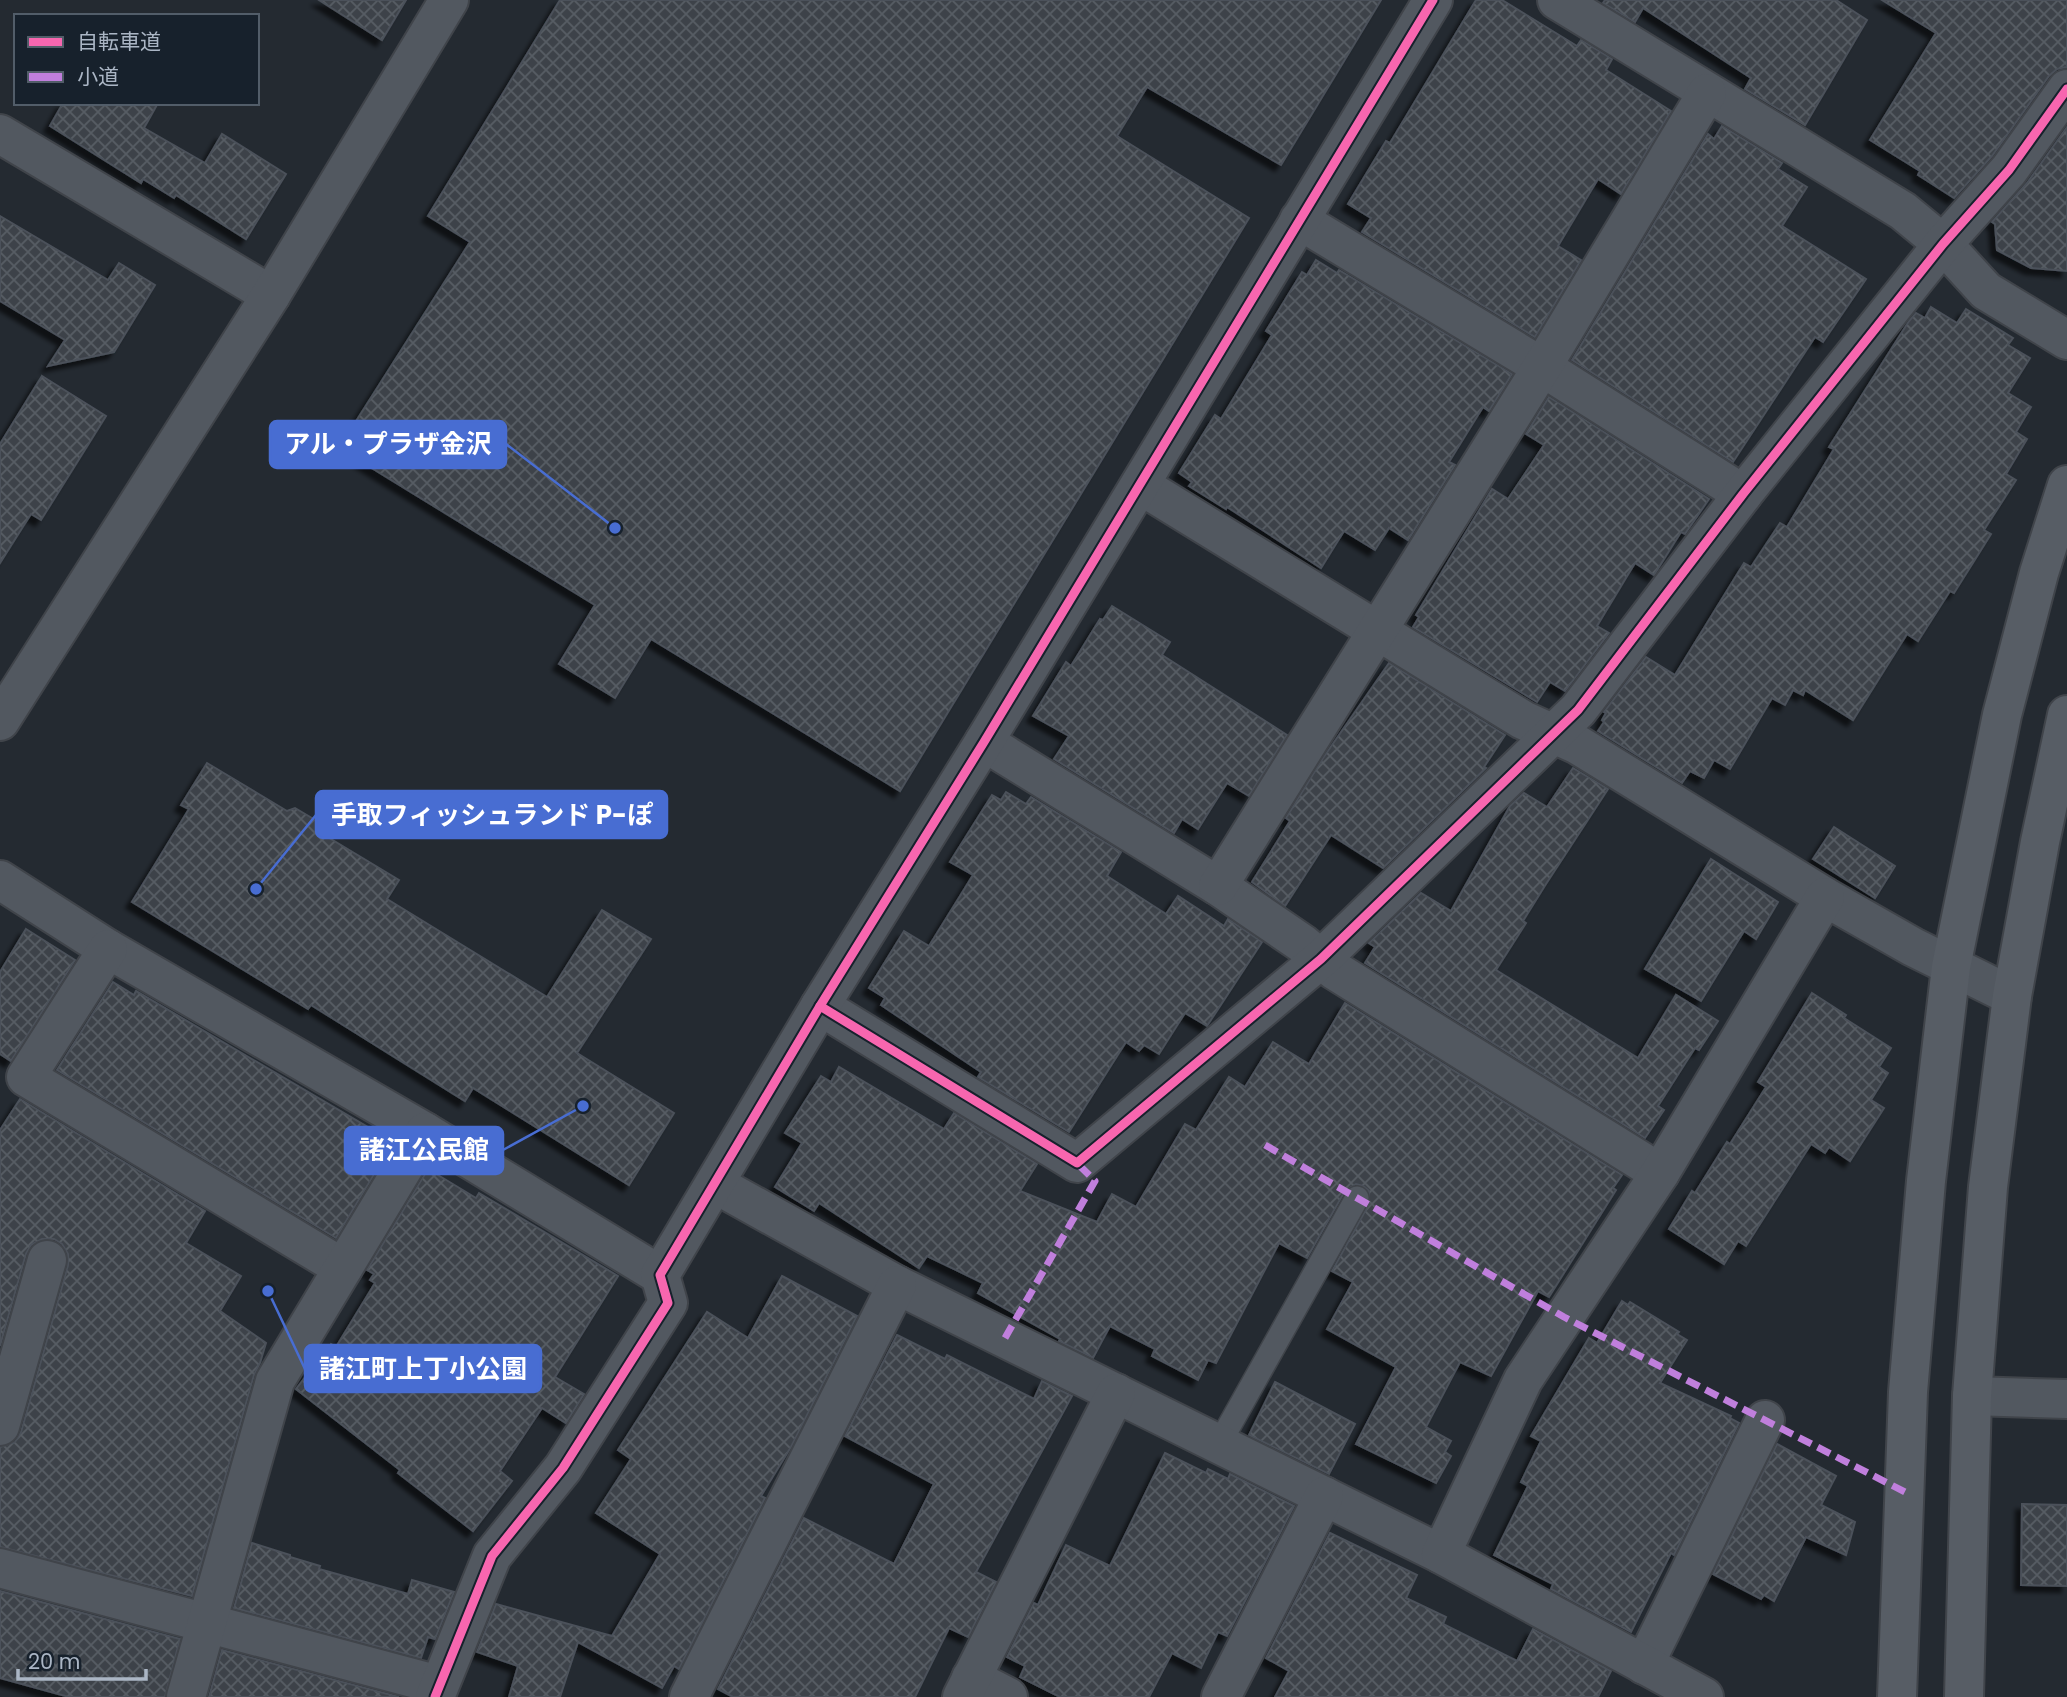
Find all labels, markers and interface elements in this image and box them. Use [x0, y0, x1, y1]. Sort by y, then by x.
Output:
legend [14, 14, 259, 105]
text: 自転車道 [77, 27, 161, 56]
text: 小道 [77, 62, 119, 91]
callout: アル・プラザ金沢 [270, 421, 506, 468]
text: アル・プラザ金沢 [284, 426, 492, 462]
callout: 手取フィッシュランド P-ぽ [316, 791, 667, 838]
text: 手取フィッシュランド P-ぽ [331, 797, 653, 833]
callout: 諸江公民館 [345, 1127, 503, 1174]
text: 諸江公民館 [359, 1132, 489, 1168]
callout: 諸江町上丁小公園 [305, 1345, 541, 1392]
text: 諸江町上丁小公園 [319, 1351, 527, 1387]
scale bar [18, 1638, 145, 1682]
text: 20 m [28, 1647, 81, 1676]

